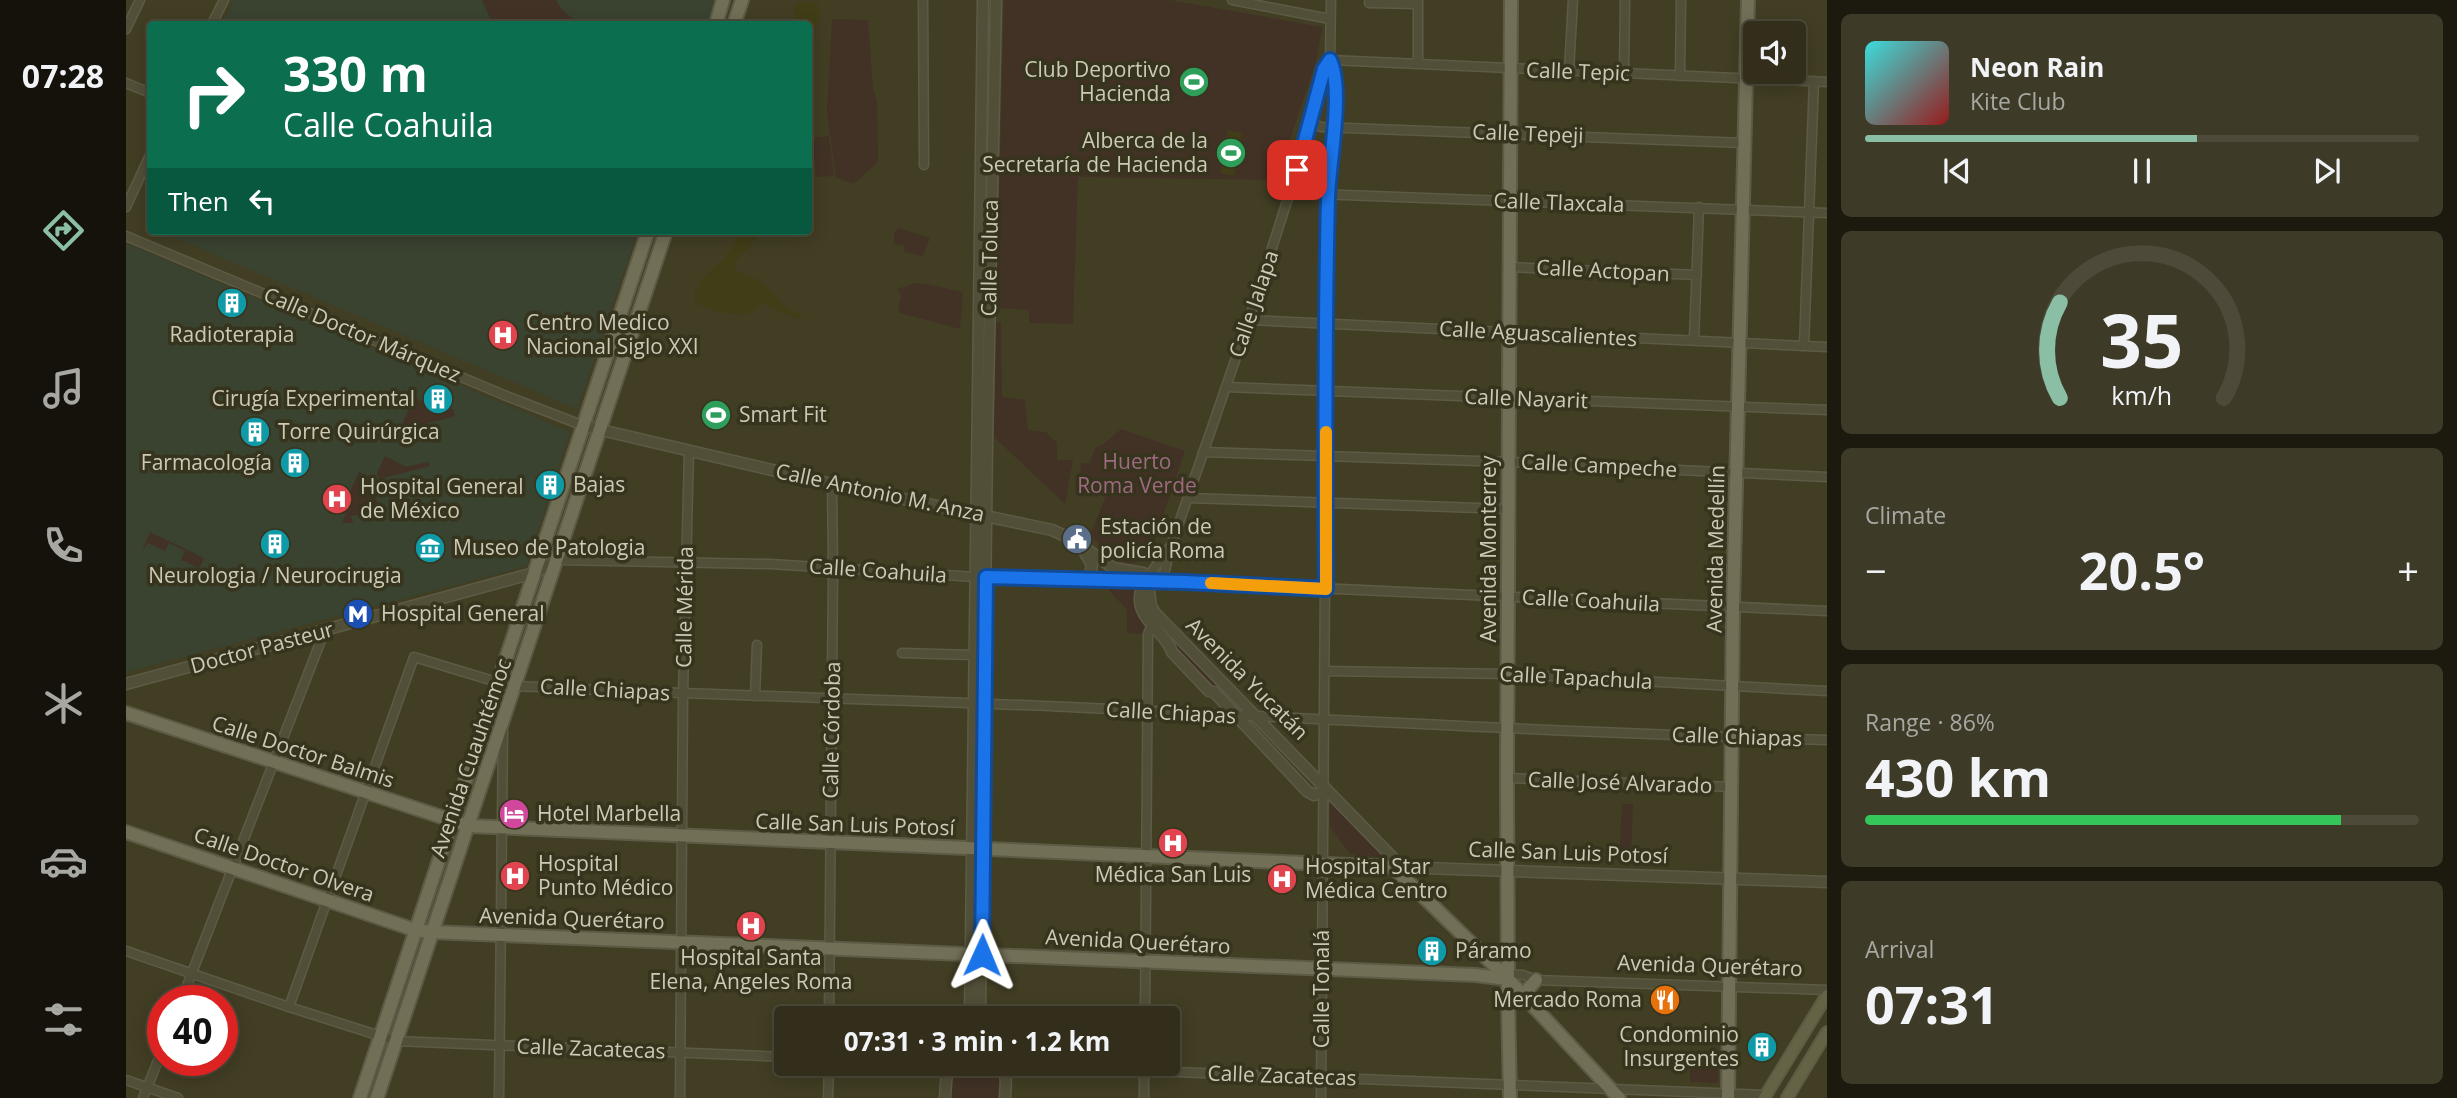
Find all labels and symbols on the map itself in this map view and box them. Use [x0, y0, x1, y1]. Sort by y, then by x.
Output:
place label: Club Deportivo Hacienda [1024, 55, 1171, 107]
street label: Calle Tepic [1525, 55, 1631, 87]
sports icon: Club Deportivo Hacienda [1177, 65, 1211, 99]
street label: Calle Tepeji [1472, 117, 1584, 149]
place label: Alberca de la Secretaría de Hacienda [982, 126, 1208, 178]
sports icon: Alberca de la Secretaría de Hacienda [1214, 136, 1248, 170]
pin [1267, 140, 1327, 200]
street label: Calle Tlaxcala [1493, 186, 1625, 218]
street label: Calle Toluca [974, 199, 1004, 317]
street label: Calle Jalapa [1222, 246, 1284, 361]
street label: Calle Actopan [1536, 253, 1670, 287]
street label: Calle Doctor Márquez [260, 280, 465, 388]
building icon: Radioterapia [215, 286, 249, 320]
place label: Centro Medico Nacional Siglo XXI [526, 308, 699, 360]
street label: Calle Aguascalientes [1438, 314, 1638, 352]
hospital icon: Centro Medico Nacional Siglo XXI [486, 318, 520, 352]
place label: Radioterapia [170, 320, 294, 348]
building icon: Cirugía Experimental [421, 382, 455, 416]
street label: Calle Nayarit [1464, 382, 1588, 414]
place label: Cirugía Experimental [211, 384, 415, 412]
sports icon: Smart Fit [699, 398, 733, 432]
place label: Smart Fit [739, 400, 827, 428]
building icon: Torre Quirúrgica [238, 415, 272, 449]
place label: Torre Quirúrgica [278, 417, 440, 445]
building icon: Farmacología [278, 446, 312, 480]
park label: Huerto Roma Verde [1077, 447, 1197, 499]
street label: Calle Campeche [1520, 447, 1678, 483]
place label: Farmacología [141, 448, 272, 476]
street label: Avenida Monterrey [1474, 455, 1502, 642]
street label: Calle Antonio M. Anza [773, 456, 987, 528]
street label: Avenida Medellín [1700, 465, 1730, 633]
building icon: Bajas [533, 468, 567, 502]
place label: Bajas [573, 470, 625, 498]
place label: Hospital General de México [360, 472, 523, 524]
hospital icon: Hospital General de México [320, 482, 354, 516]
place label: Estación de policía Roma [1100, 512, 1225, 564]
public building icon: Estación de policía Roma [1060, 522, 1094, 556]
building icon: Neurologia / Neurocirugia [258, 527, 292, 561]
museum icon: Museo de Patologia [413, 531, 447, 565]
place label: Museo de Patologia [453, 533, 645, 561]
street label: Calle Mérida [669, 546, 699, 668]
street label: Calle Coahuila [808, 551, 948, 589]
place label: Neurologia / Neurocirugia [148, 561, 402, 589]
street label: Calle Coahuila [1521, 582, 1661, 618]
metro station icon: Hospital General [341, 597, 375, 631]
place label: Hospital General [381, 599, 544, 627]
street label: Avenida Yucatán [1180, 611, 1315, 746]
street label: Doctor Pasteur [187, 614, 337, 680]
street label: Avenida Cuauhtémoc [423, 654, 517, 861]
street label: Calle Tapachula [1499, 659, 1653, 695]
street label: Calle Córdoba [816, 661, 846, 799]
street label: Calle Chiapas [539, 672, 671, 706]
street label: Calle Chiapas [1105, 695, 1237, 729]
street label: Calle Doctor Balmis [209, 708, 398, 794]
street label: Calle Chiapas [1671, 720, 1803, 752]
street label: Calle José Alvarado [1527, 765, 1713, 799]
hotel icon: Hotel Marbella [497, 797, 531, 831]
place label: Hotel Marbella [537, 799, 681, 827]
street label: Calle San Luis Potosí [755, 807, 956, 841]
street label: Calle Doctor Olvera [190, 820, 378, 908]
hospital icon: Médica San Luis [1156, 826, 1190, 860]
street label: Calle San Luis Potosí [1468, 835, 1669, 869]
place label: Hospital Punto Médico [538, 849, 674, 901]
place label: Hospital Star Médica Centro [1305, 852, 1448, 904]
hospital icon: Hospital Punto Médico [498, 859, 532, 893]
place label: Médica San Luis [1095, 860, 1251, 888]
hospital icon: Hospital Star Médica Centro [1265, 862, 1299, 896]
street label: Avenida Querétaro [479, 901, 665, 935]
hospital icon: Hospital Santa Elena, Angeles Roma [734, 909, 768, 943]
position arrow [945, 918, 1019, 992]
street label: Avenida Querétaro [1045, 922, 1231, 960]
street label: Calle Tonalá [1307, 930, 1335, 1048]
building icon: Páramo [1415, 934, 1449, 968]
place label: Páramo [1455, 936, 1532, 964]
place label: Hospital Santa Elena, Angeles Roma [650, 943, 852, 995]
street label: Avenida Querétaro [1617, 948, 1803, 982]
restaurant icon: Mercado Roma [1648, 983, 1682, 1017]
speed limit sign: 40 [147, 985, 238, 1076]
place label: Mercado Roma [1493, 985, 1642, 1013]
place label: Condominio Insurgentes [1619, 1020, 1739, 1072]
building icon: Condominio Insurgentes [1745, 1030, 1779, 1064]
street label: Calle Zacatecas [516, 1031, 666, 1065]
street label: Calle Zacatecas [1207, 1058, 1357, 1092]

